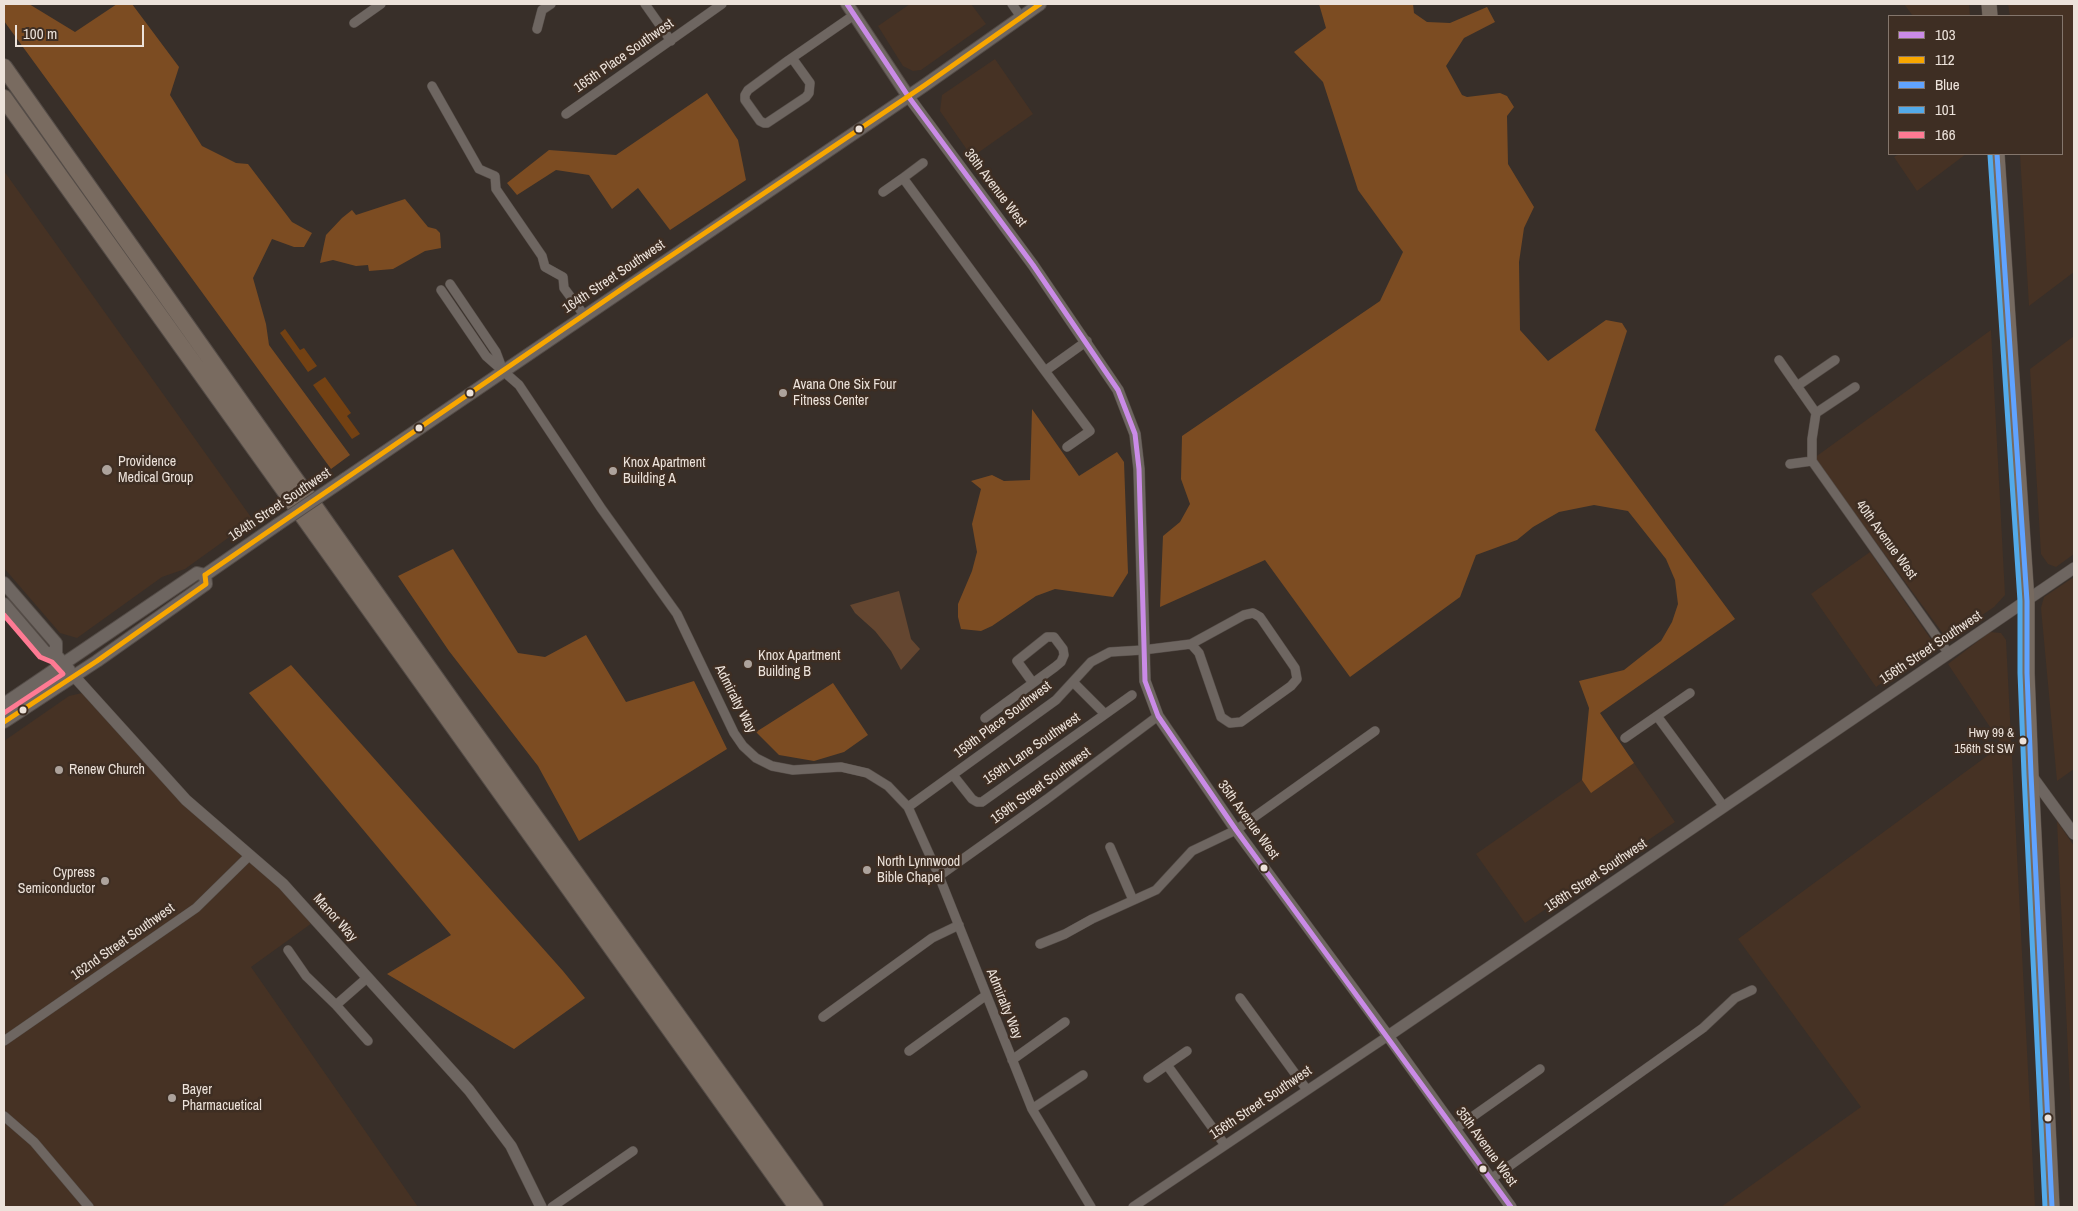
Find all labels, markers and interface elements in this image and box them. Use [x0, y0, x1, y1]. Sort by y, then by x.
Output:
scale bar [18, 15, 146, 47]
street label: 165th Place Southwest [571, 15, 677, 97]
legend [1888, 15, 2063, 155]
text: 100 m [23, 23, 57, 44]
text: 103 [1935, 24, 1956, 45]
text: 112 [1935, 49, 1955, 70]
text: Blue [1935, 74, 1960, 95]
text: 101 [1935, 99, 1956, 120]
unlabelled marker [854, 124, 864, 134]
text: 166 [1935, 124, 1956, 145]
street label: 36th Avenue West [960, 146, 1030, 230]
street label: 164th Street Southwest [560, 237, 668, 317]
place label: Avana One Six Four Fitness Center [793, 377, 896, 410]
marker: Avana One Six Four Fitness Center [777, 387, 789, 399]
unlabelled marker [465, 388, 475, 398]
unlabelled marker [414, 423, 424, 433]
place label: Providence Medical Group [118, 454, 193, 487]
place label: Knox Apartment Building A [623, 455, 705, 488]
marker: Providence Medical Group [100, 463, 114, 477]
street label: 164th Street Southwest [226, 465, 334, 545]
marker: Knox Apartment Building A [607, 465, 619, 477]
street label: 40th Avenue West [1852, 497, 1920, 583]
street label: 156th Street Southwest [1877, 608, 1985, 688]
place label: Knox Apartment Building B [758, 648, 840, 680]
marker: Knox Apartment Building B [742, 658, 754, 670]
street label: Admiralty Way [711, 662, 759, 736]
street label: 159th Place Southwest [951, 678, 1055, 762]
unlabelled marker [18, 705, 28, 715]
street label: 159th Lane Southwest [980, 709, 1084, 789]
place label: Hwy 99 & 156th St SW [1954, 726, 2014, 757]
marker: Hwy 99 & 156th St SW [2018, 736, 2028, 746]
street label: 159th Street Southwest [988, 744, 1094, 828]
place label: Renew Church [69, 762, 145, 778]
marker: Renew Church [53, 764, 65, 776]
street label: 35th Avenue West [1214, 777, 1282, 863]
street label: 156th Street Southwest [1542, 836, 1650, 916]
place label: North Lynnwood Bible Chapel [877, 854, 960, 886]
unlabelled marker [1259, 863, 1269, 873]
marker: North Lynnwood Bible Chapel [861, 864, 873, 876]
place label: Cypress Semiconductor [18, 865, 95, 898]
marker: Cypress Semiconductor [99, 875, 111, 887]
street label: Manor Way [309, 891, 361, 945]
street label: 162nd Street Southwest [68, 900, 178, 984]
street label: Admiralty Way [982, 966, 1026, 1042]
street label: 156th Street Southwest [1207, 1063, 1315, 1143]
place label: Bayer Pharmacuetical [182, 1082, 262, 1114]
marker: Bayer Pharmacuetical [166, 1092, 178, 1104]
street label: 35th Avenue West [1452, 1104, 1520, 1190]
unlabelled marker [2043, 1113, 2053, 1123]
unlabelled marker [1478, 1164, 1488, 1174]

